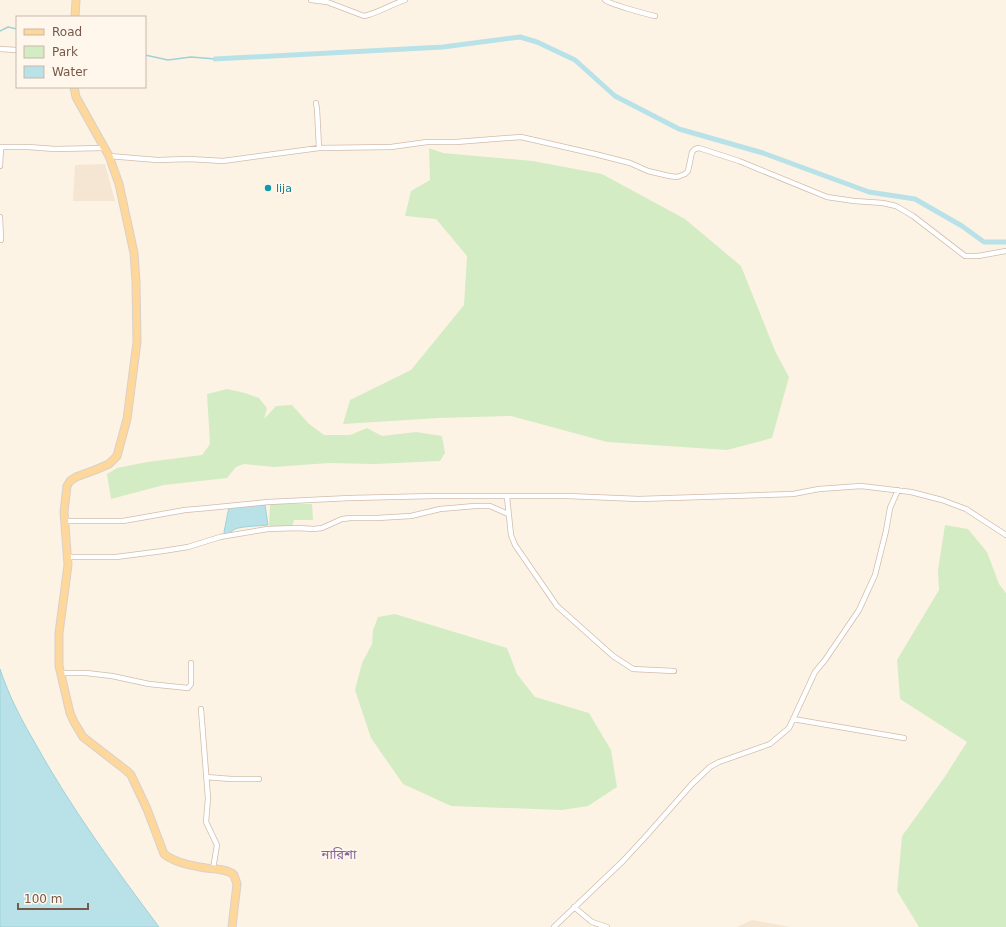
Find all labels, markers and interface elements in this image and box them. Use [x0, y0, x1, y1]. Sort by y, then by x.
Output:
legend [16, 16, 146, 88]
text: Road [52, 25, 82, 39]
text: Park [52, 45, 78, 59]
text: Water [52, 65, 88, 79]
place label: lija [276, 182, 292, 195]
marker: lija [263, 183, 273, 193]
district label: নারিশা [321, 847, 357, 862]
scale bar [18, 885, 88, 911]
text: 100 m [24, 892, 62, 906]

